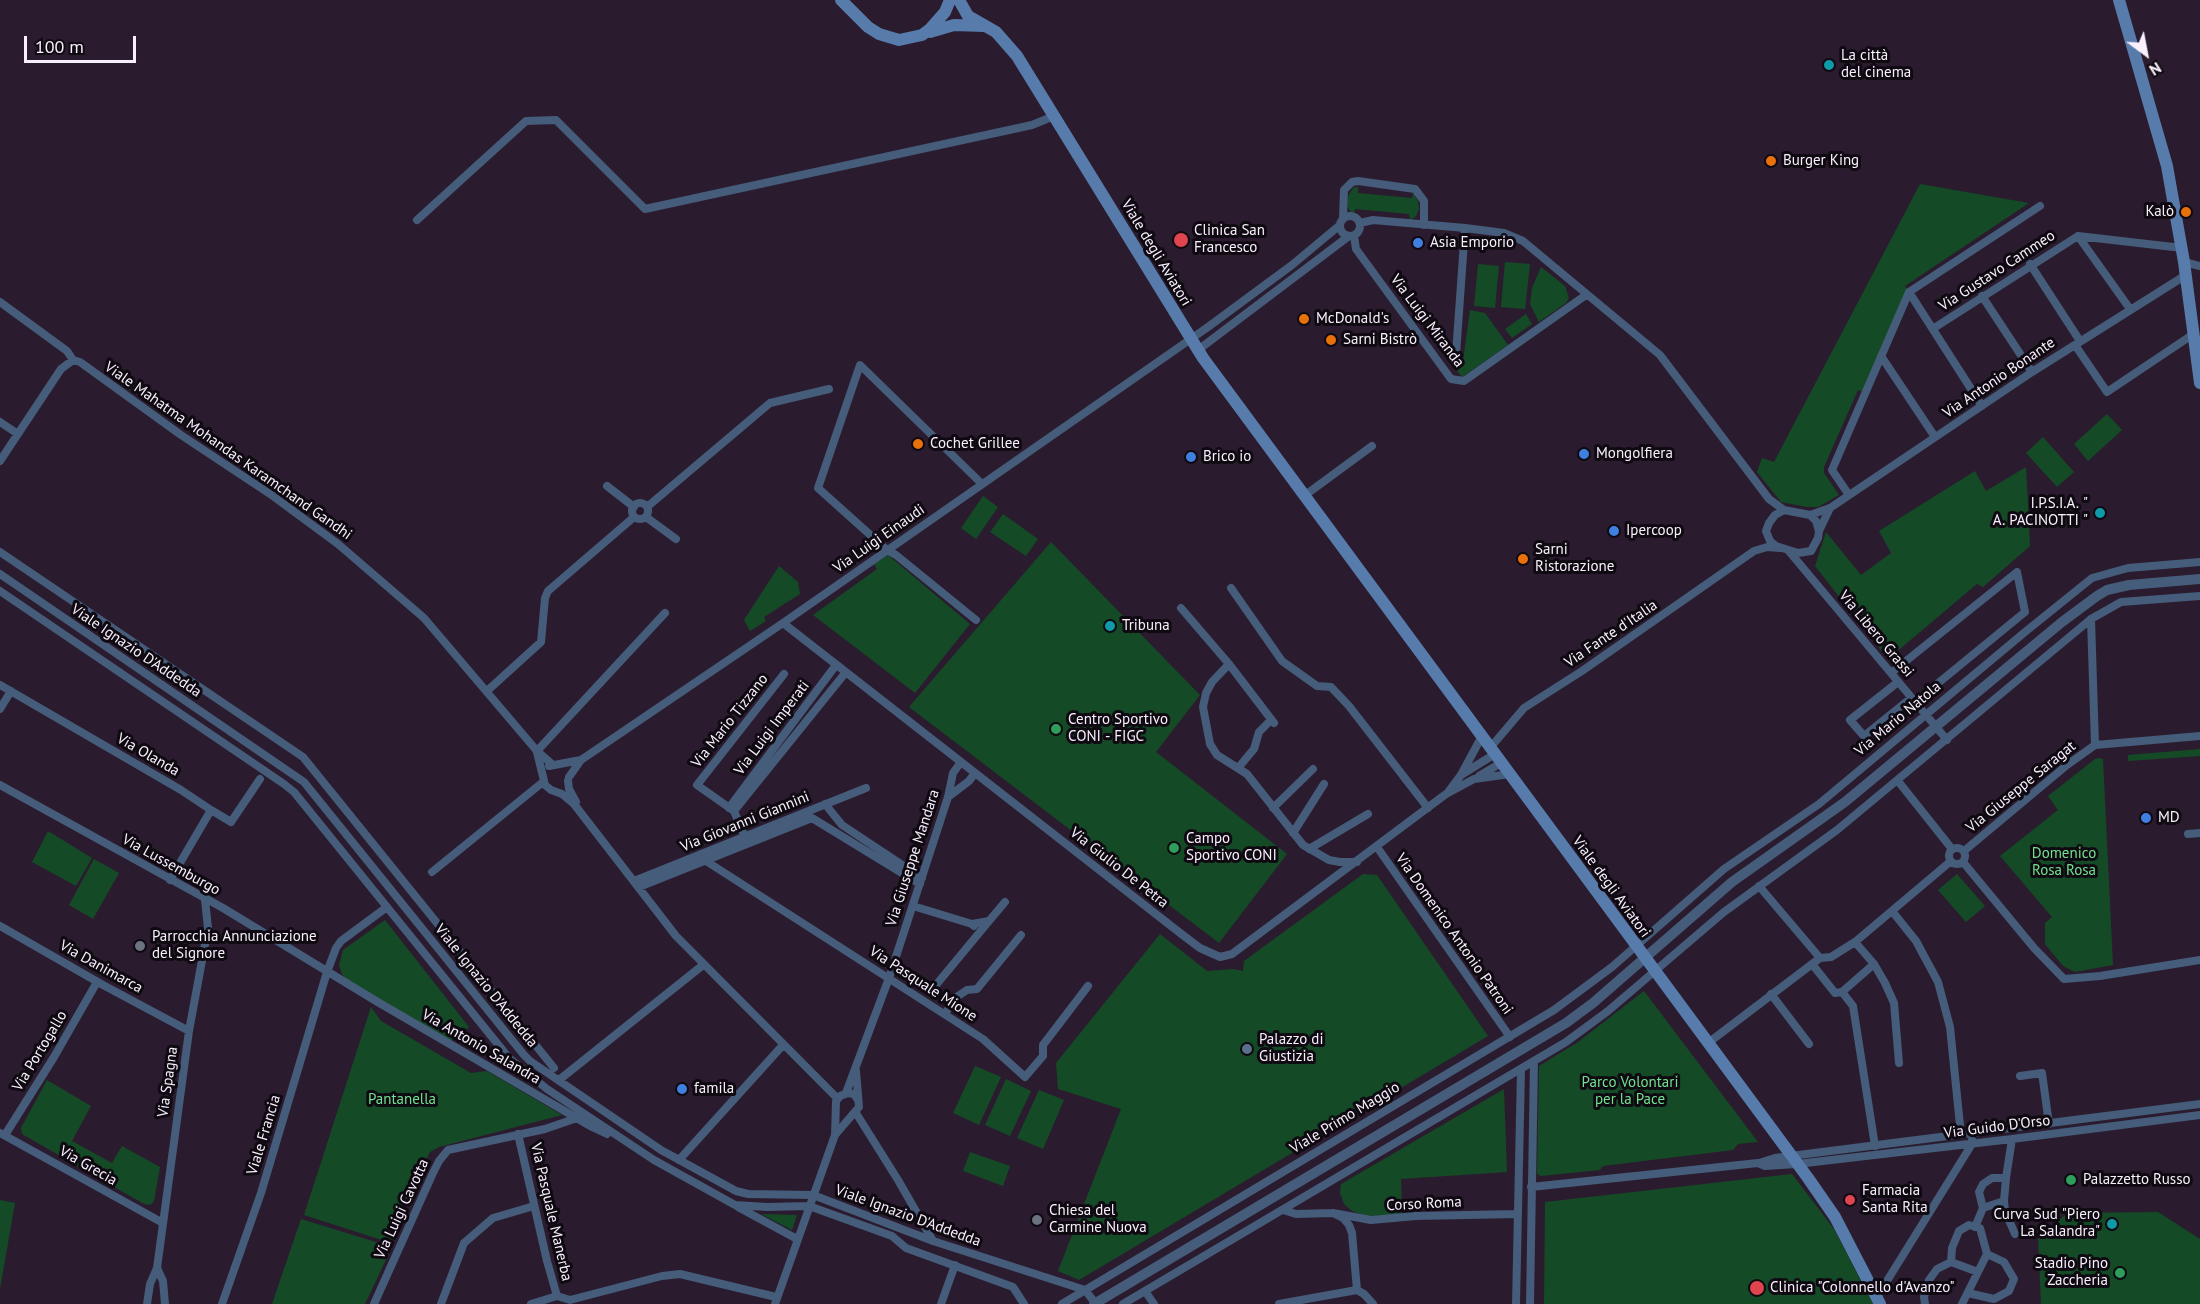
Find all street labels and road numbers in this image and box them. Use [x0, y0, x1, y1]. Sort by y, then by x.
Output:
street label: Viale degli Aviatori [1117, 197, 1195, 309]
street label: Via Gustavo Cammeo [1936, 227, 2058, 315]
street label: Via Luigi Miranda [1386, 271, 1468, 371]
street label: Via Antonio Bonante [1940, 334, 2058, 422]
street label: Viale Mahatma Mohandas Karamchand Gandhi [101, 358, 355, 544]
street label: Via Luigi Einaudi [830, 501, 928, 577]
street label: Via Libero Grassi [1835, 587, 1917, 681]
street label: Via Fante d'Italia [1561, 596, 1661, 672]
street label: Viale Ignazio D'Addedda [67, 601, 205, 701]
street label: Via Mario Tizzano [688, 671, 772, 771]
street label: Via Luigi Imperati [731, 677, 813, 779]
street label: Via Mario Natola [1851, 678, 1945, 760]
street label: Via Olanda [113, 730, 183, 780]
street label: Via Giuseppe Saragat [1963, 737, 2079, 837]
street label: Via Giuseppe Mandara [882, 787, 944, 929]
street label: Via Giovanni Giannini [678, 788, 812, 856]
street label: Via Giulio De Petra [1066, 824, 1172, 912]
street label: Via Lussemburgo [119, 831, 223, 899]
street label: Viale degli Aviatori [1568, 833, 1654, 941]
street label: Via Domenico Antonio Patroni [1391, 850, 1517, 1018]
street label: Viale Ignazio D'Addedda [431, 921, 541, 1051]
street label: Via Danimarca [56, 937, 146, 997]
street label: Via Pasquale Mione [866, 942, 980, 1026]
street label: Via Antonio Salandra [418, 1006, 544, 1088]
street label: Via Portogallo [9, 1008, 71, 1094]
street label: Via Spagna [154, 1045, 182, 1119]
street label: Viale Primo Maggio [1287, 1078, 1403, 1158]
street label: Viale Francia [243, 1093, 285, 1177]
street label: Via Guido D'Orso [1943, 1112, 2051, 1142]
street label: Via Pasquale Manerba [526, 1141, 576, 1283]
street label: Via Grecia [56, 1142, 120, 1190]
street label: Via Luigi Cavotta [371, 1156, 433, 1262]
street label: Viale Ignazio D'Addedda [833, 1181, 983, 1251]
street label: Corso Roma [1386, 1193, 1462, 1215]

